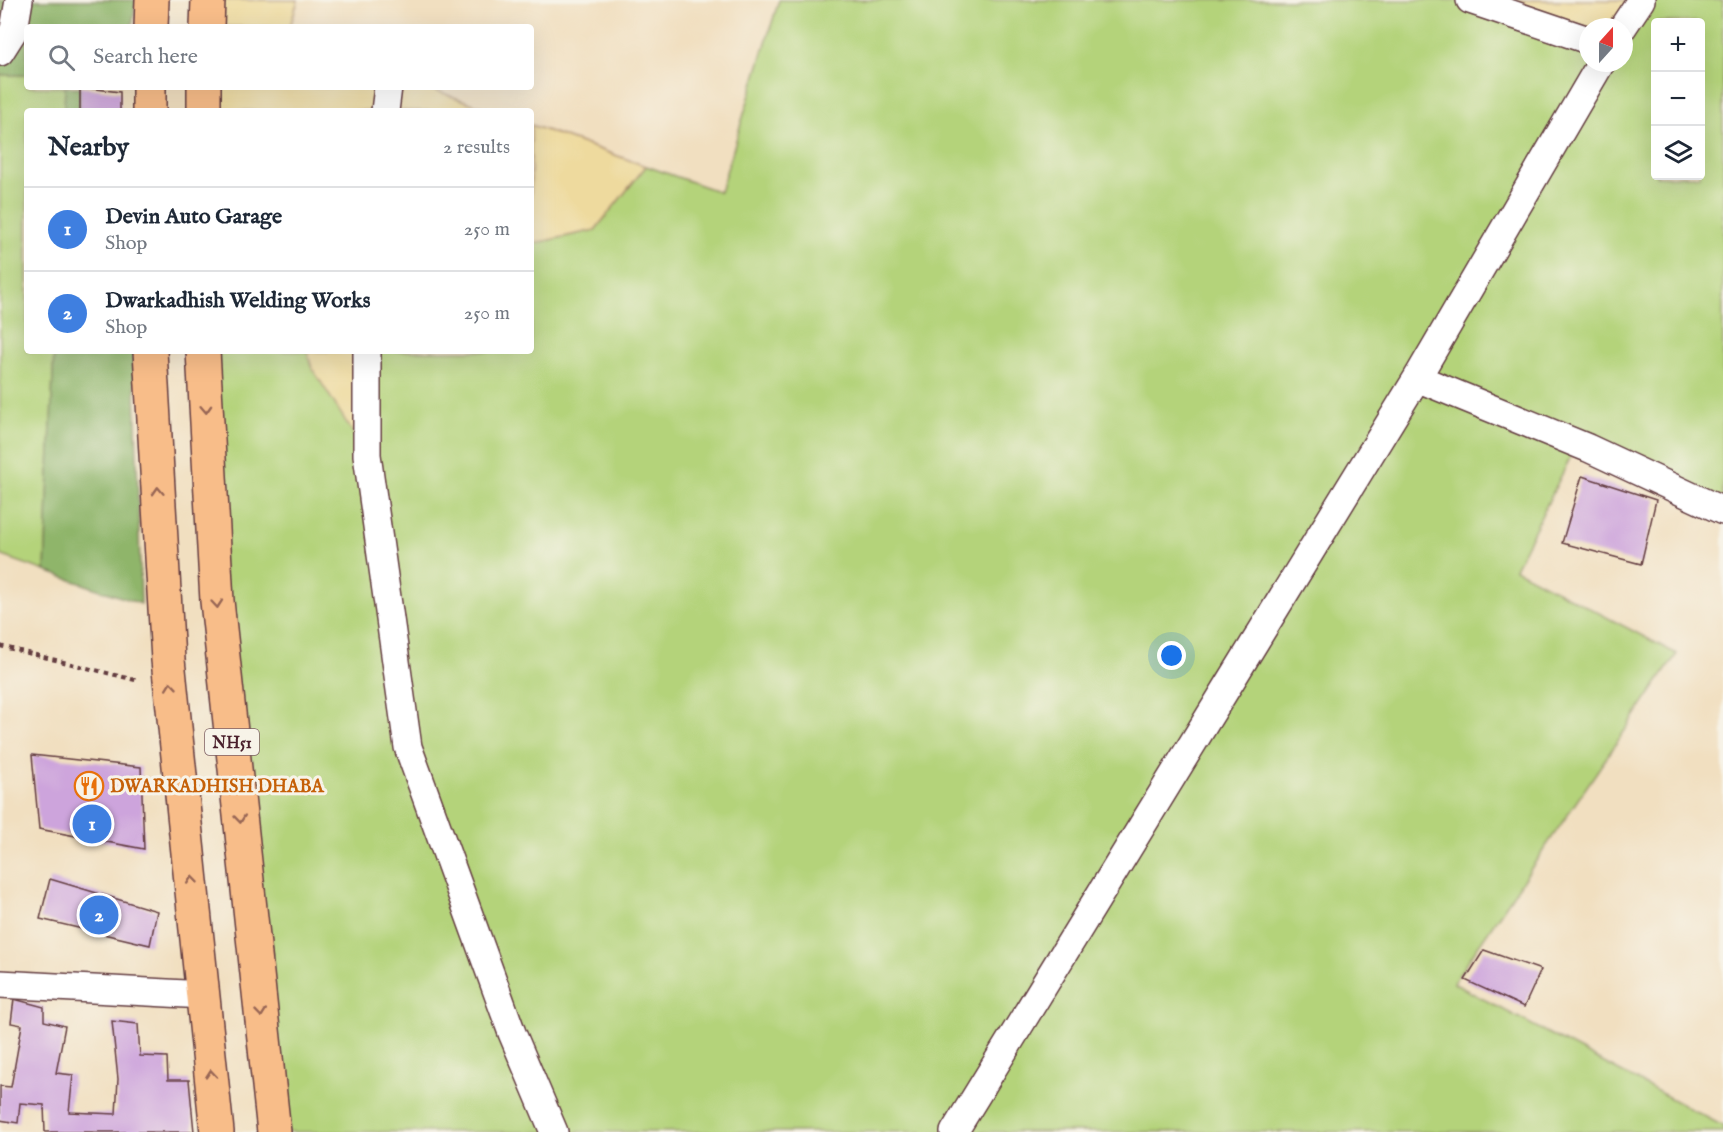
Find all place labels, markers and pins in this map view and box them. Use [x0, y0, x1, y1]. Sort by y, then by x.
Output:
restaurant icon: DWARKADHISH DHABA [73, 770, 105, 802]
place label: DWARKADHISH DHABA [110, 776, 324, 799]
pin: 1 [72, 802, 112, 846]
pin: 2 [80, 892, 118, 938]

